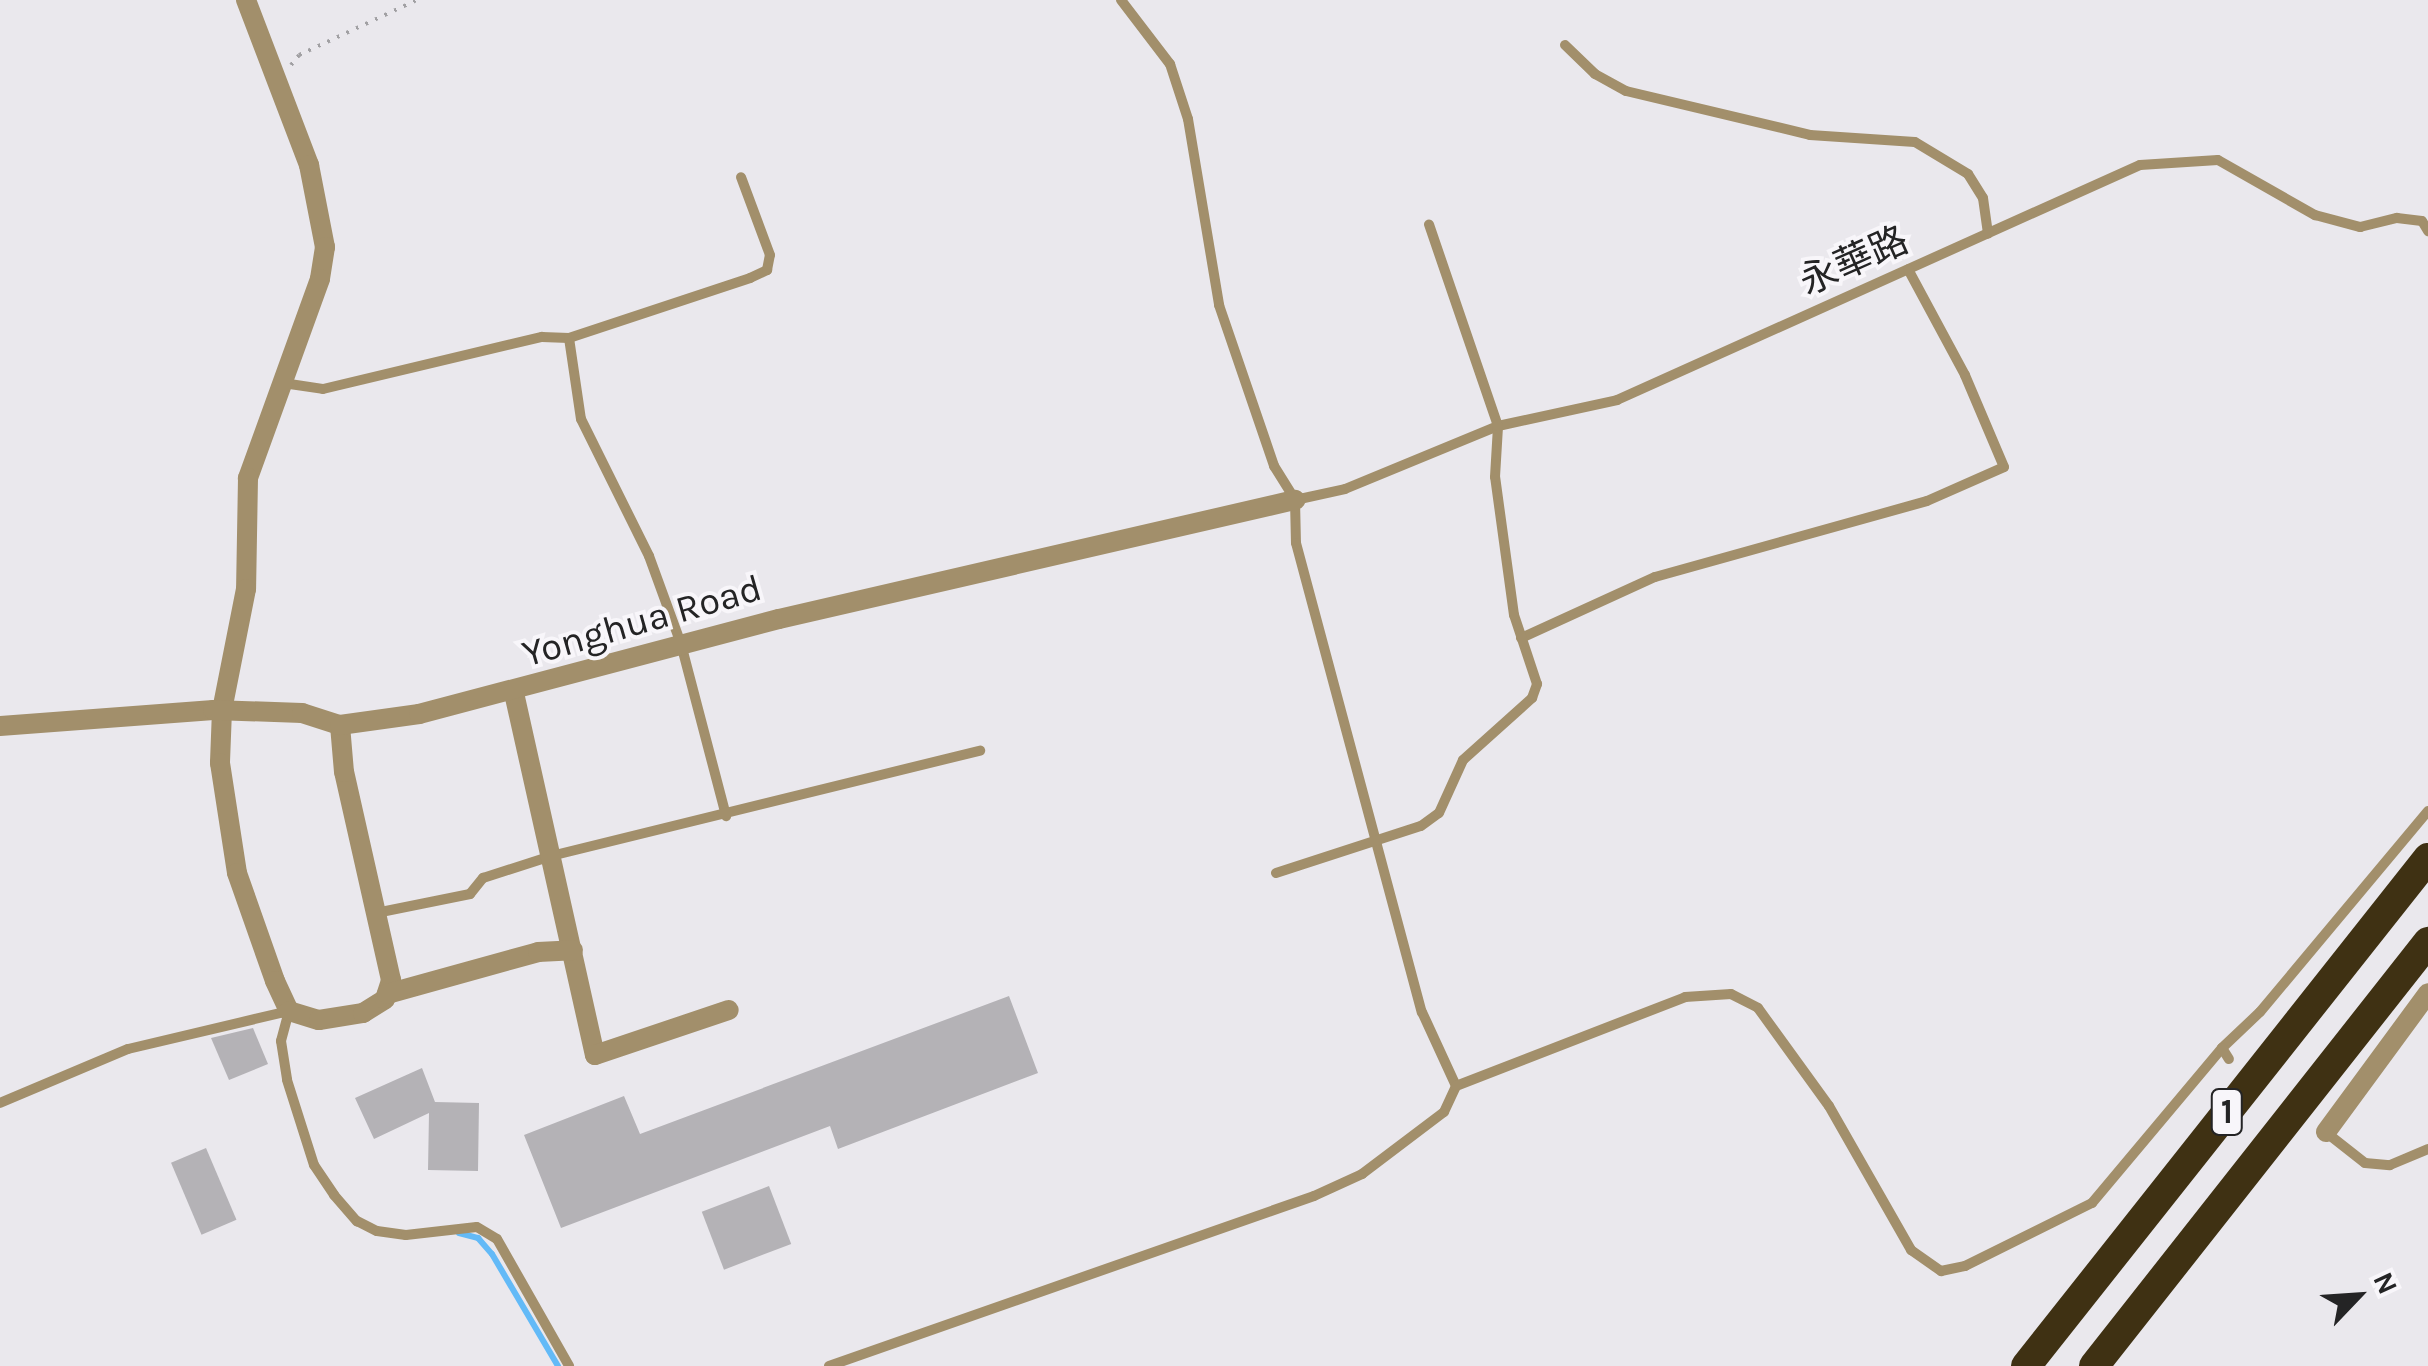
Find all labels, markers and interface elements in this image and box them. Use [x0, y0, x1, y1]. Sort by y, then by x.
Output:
street label: 永華路 [1793, 217, 1915, 305]
street label: Yonghua Road [517, 565, 767, 677]
road number: 1 [2210, 1082, 2244, 1142]
north arrow [2308, 1246, 2408, 1346]
text: N [2366, 1267, 2405, 1299]

